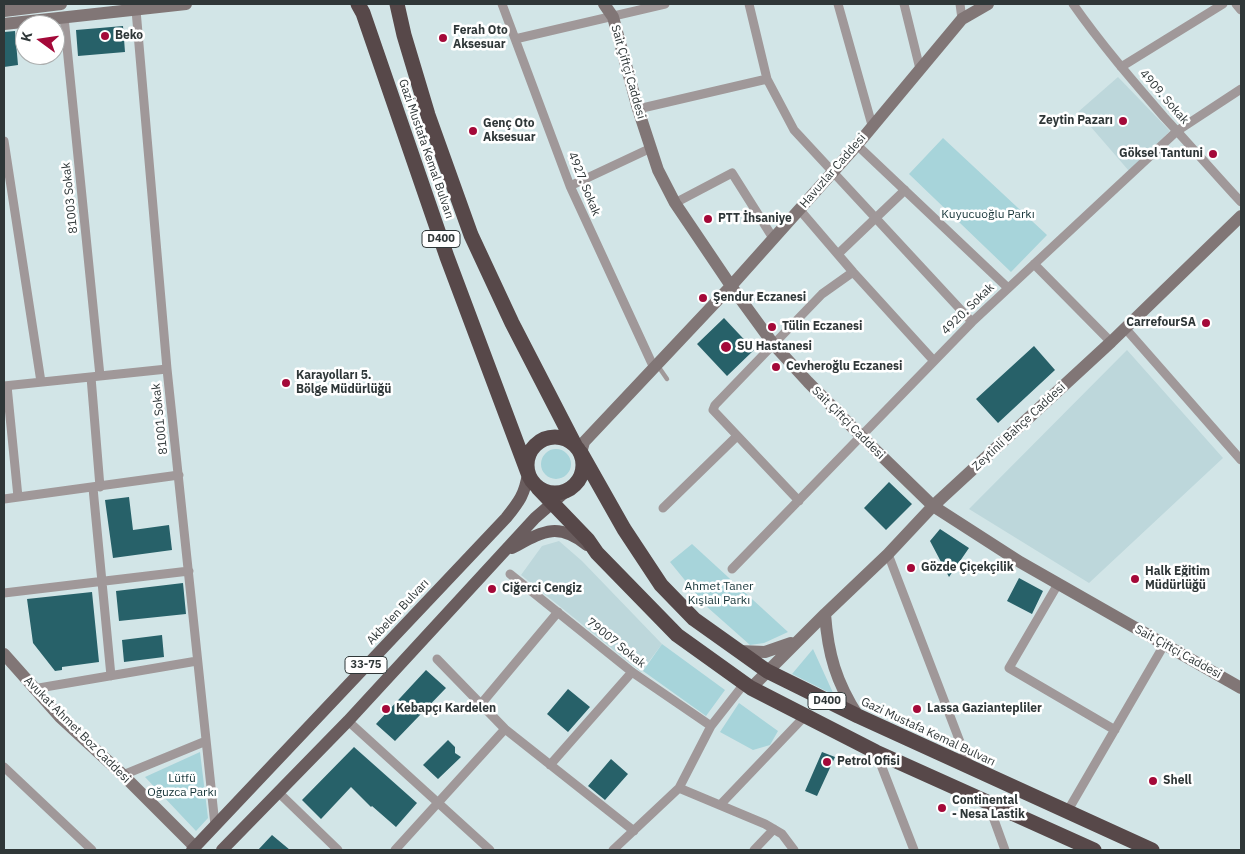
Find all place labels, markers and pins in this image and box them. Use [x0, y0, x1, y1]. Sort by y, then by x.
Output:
place label: Ferah Oto Aksesuar [453, 24, 508, 52]
place label: Beko [115, 29, 143, 43]
marker: Beko [99, 30, 111, 42]
marker: Ferah Oto Aksesuar [437, 32, 449, 44]
place label: Zeytin Pazarı [1039, 114, 1113, 128]
marker: Zeytin Pazarı [1117, 115, 1129, 127]
place label: Genç Oto Aksesuar [483, 117, 536, 145]
marker: Genç Oto Aksesuar [467, 125, 479, 137]
place label: Göksel Tantuni [1119, 147, 1203, 161]
marker: Göksel Tantuni [1207, 148, 1219, 160]
place label: PTT İhsaniye [718, 212, 792, 226]
marker: PTT İhsaniye [702, 213, 714, 225]
place label: Şendur Eczanesi [713, 291, 806, 305]
marker: Şendur Eczanesi [697, 292, 709, 304]
place label: CarrefourSA [1126, 316, 1196, 330]
marker: CarrefourSA [1200, 317, 1212, 329]
place label: Tülin Eczanesi [782, 320, 862, 334]
marker: Tülin Eczanesi [766, 321, 778, 333]
marker: SU Hastanesi [719, 340, 733, 354]
place label: SU Hastanesi [737, 340, 812, 354]
place label: Cevheroğlu Eczanesi [786, 360, 902, 374]
marker: Cevheroğlu Eczanesi [770, 361, 782, 373]
place label: Karayolları 5. Bölge Müdürlüğü [296, 369, 391, 397]
marker: Karayolları 5. Bölge Müdürlüğü [280, 377, 292, 389]
place label: Gözde Çiçekçilik [921, 561, 1014, 575]
marker: Gözde Çiçekçilik [905, 562, 917, 574]
place label: Halk Eğitim Müdürlüğü [1145, 565, 1210, 593]
marker: Halk Eğitim Müdürlüğü [1129, 573, 1141, 585]
place label: Ciğerci Cengiz [502, 582, 582, 596]
marker: Ciğerci Cengiz [486, 583, 498, 595]
place label: Kebapçı Kardelen [396, 702, 496, 716]
place label: Lassa Gaziantepliler [927, 702, 1042, 716]
marker: Kebapçı Kardelen [380, 703, 392, 715]
marker: Lassa Gaziantepliler [911, 703, 923, 715]
place label: Petrol Ofisi [837, 755, 900, 769]
marker: Petrol Ofisi [821, 756, 833, 768]
place label: Shell [1163, 774, 1192, 788]
marker: Shell [1147, 775, 1159, 787]
place label: Continental - Nesa Lastik [952, 794, 1025, 822]
marker: Continental - Nesa Lastik [936, 802, 948, 814]

